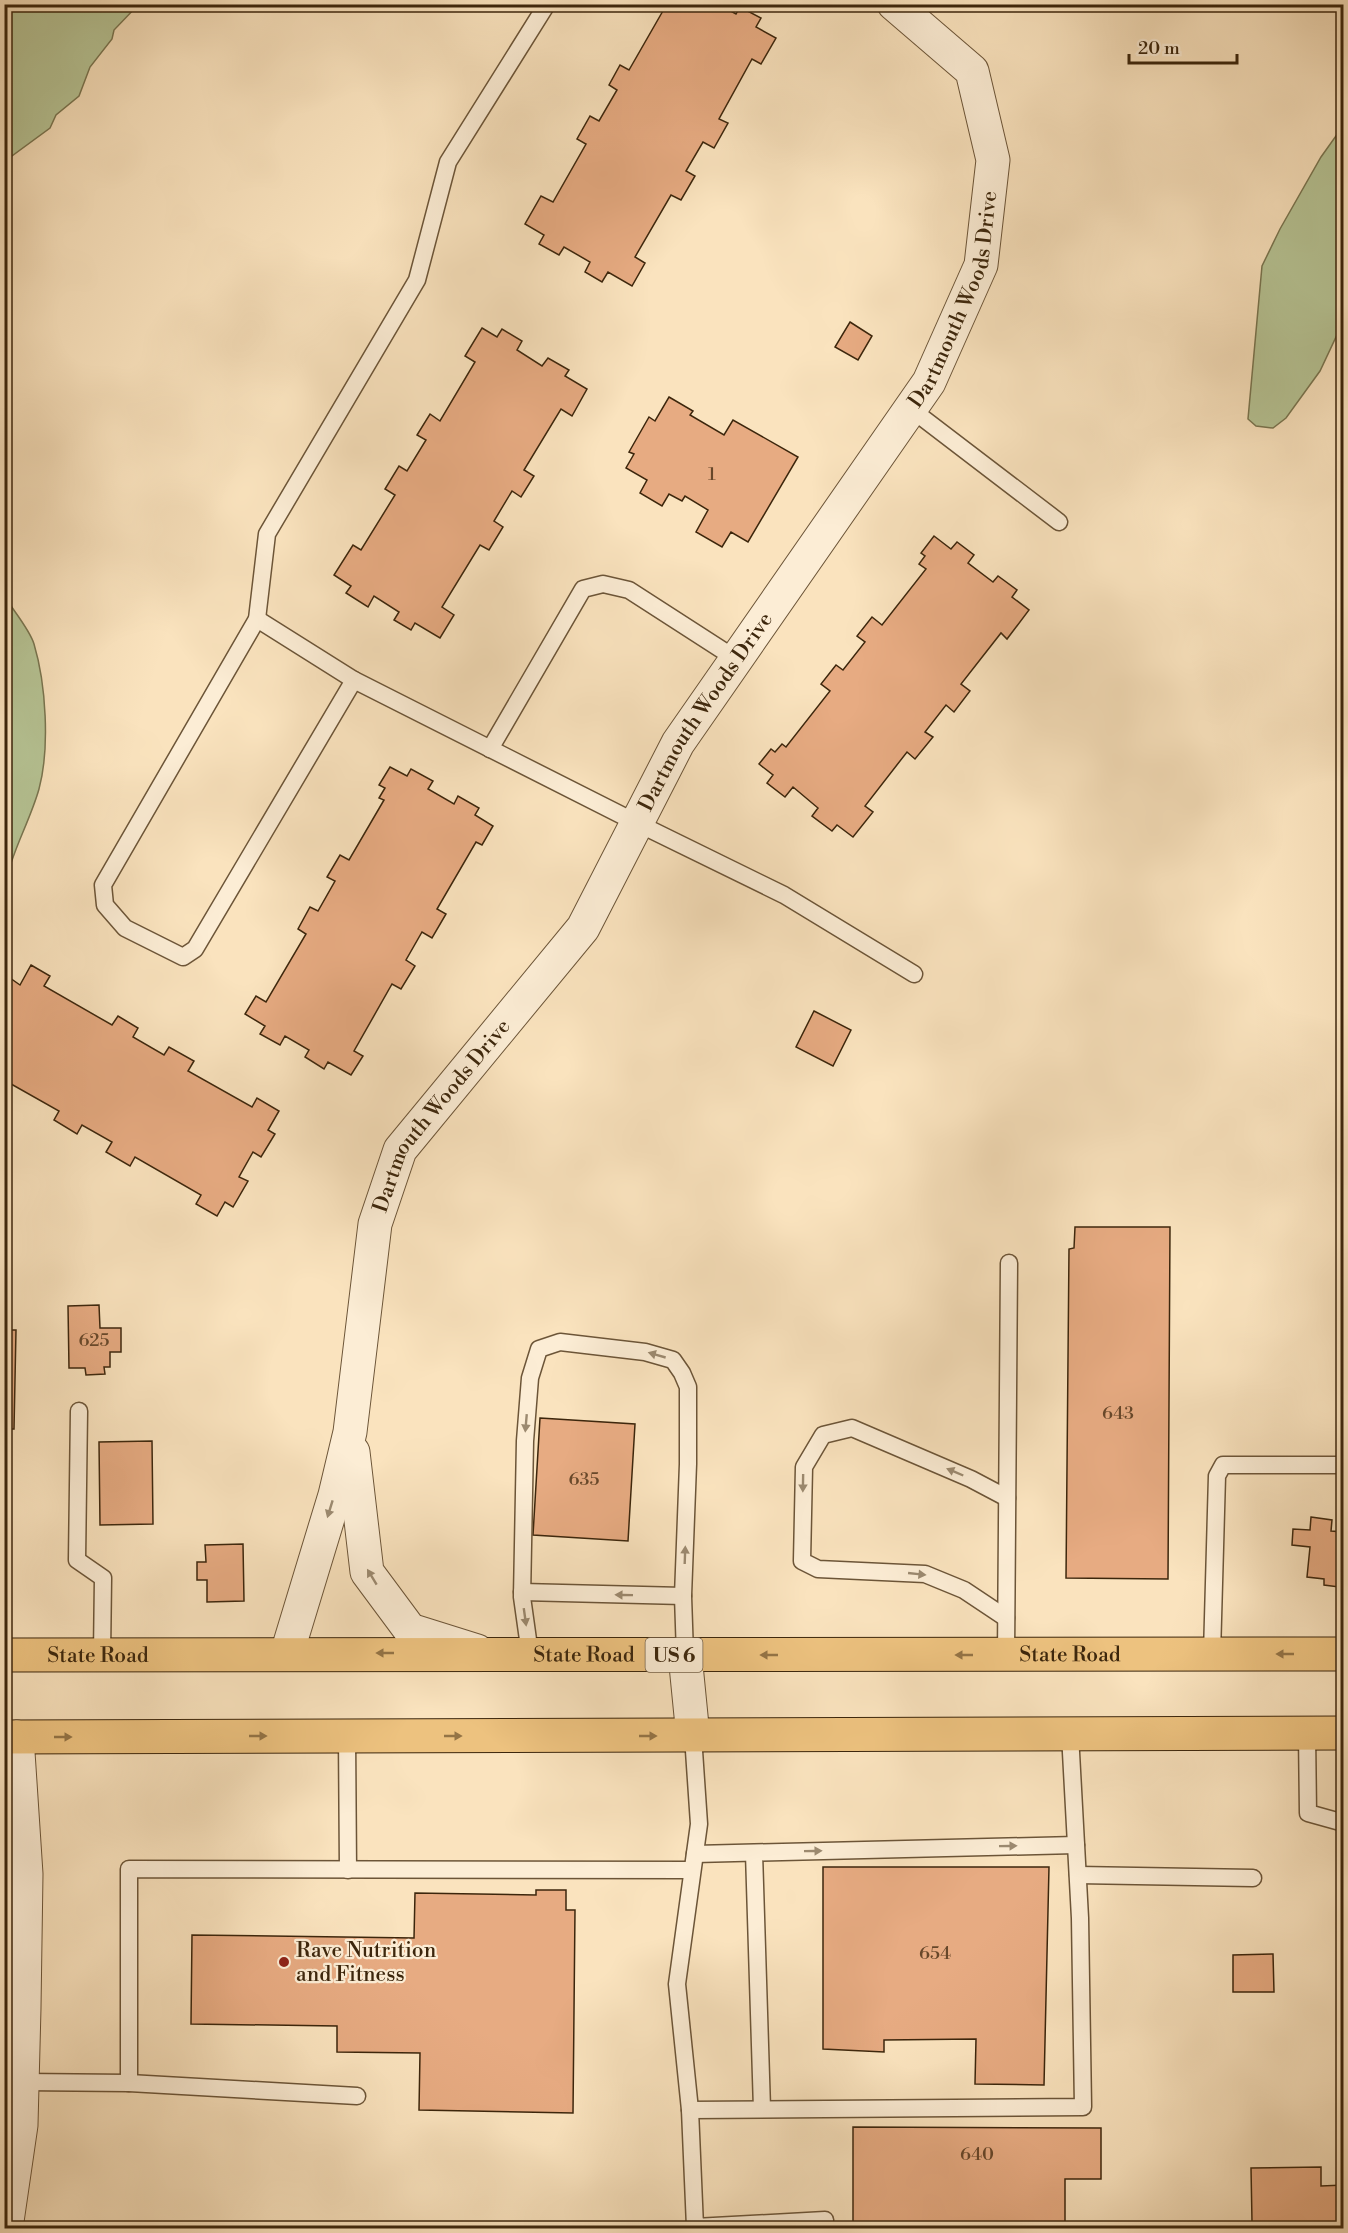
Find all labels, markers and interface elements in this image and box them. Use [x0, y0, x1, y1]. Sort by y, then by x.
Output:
scale bar [1129, 27, 1237, 65]
text: 20 m [1138, 37, 1180, 60]
street label: Dartmouth Woods Drive [903, 189, 1003, 413]
house number: 1 [708, 463, 716, 486]
street label: Dartmouth Woods Drive [633, 608, 779, 816]
street label: Dartmouth Woods Drive [368, 1014, 516, 1216]
house number: 625 [78, 1329, 110, 1352]
one-way arrow [648, 1350, 666, 1360]
house number: 643 [1102, 1402, 1134, 1425]
one-way arrow [522, 1413, 531, 1432]
one-way arrow [945, 1467, 963, 1477]
house number: 635 [569, 1468, 599, 1491]
one-way arrow [799, 1473, 808, 1492]
one-way arrow [325, 1500, 334, 1518]
one-way arrow [680, 1546, 689, 1565]
one-way arrow [367, 1568, 377, 1585]
one-way arrow [908, 1569, 927, 1579]
one-way arrow [615, 1590, 634, 1599]
one-way arrow [520, 1608, 529, 1627]
road number: US 6 [646, 1638, 702, 1672]
street label: State Road [1019, 1642, 1121, 1668]
street label: State Road [47, 1643, 149, 1669]
street label: State Road [533, 1643, 635, 1669]
one-way arrow [376, 1648, 395, 1658]
one-way arrow [1276, 1649, 1295, 1659]
one-way arrow [760, 1650, 779, 1660]
one-way arrow [955, 1650, 974, 1660]
one-way arrow [248, 1731, 267, 1741]
one-way arrow [443, 1731, 462, 1741]
one-way arrow [638, 1731, 657, 1741]
one-way arrow [53, 1732, 72, 1742]
one-way arrow [998, 1842, 1017, 1851]
one-way arrow [803, 1847, 822, 1856]
place label: Rave Nutrition and Fitness [296, 1938, 437, 1988]
house number: 654 [919, 1942, 951, 1965]
marker: Rave Nutrition and Fitness [277, 1955, 291, 1969]
house number: 640 [960, 2143, 994, 2166]

